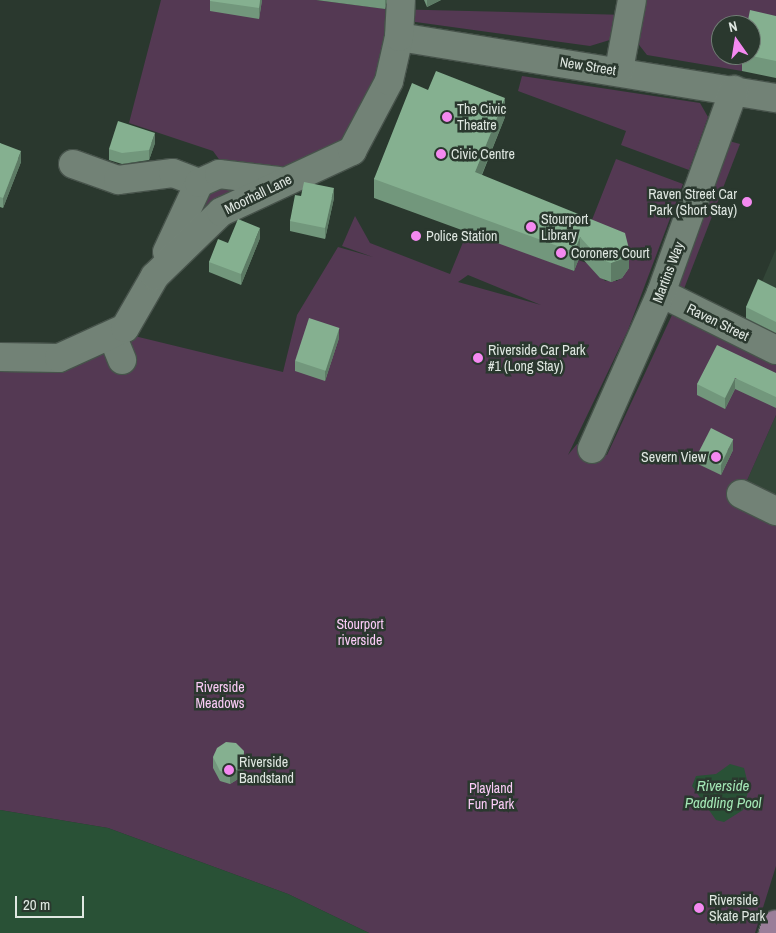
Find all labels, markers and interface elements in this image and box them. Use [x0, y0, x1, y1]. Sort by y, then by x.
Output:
north arrow [711, 15, 761, 65]
text: N [727, 17, 739, 36]
street label: New Street [559, 53, 617, 79]
place label: The Civic Theatre [457, 101, 506, 134]
marker: The Civic Theatre [441, 111, 453, 123]
place label: Civic Centre [451, 146, 515, 162]
marker: Civic Centre [435, 148, 447, 160]
street label: Moorhall Lane [222, 171, 294, 217]
place label: Raven Street Car Park (Short Stay) [648, 186, 737, 218]
marker: Raven Street Car Park (Short Stay) [741, 196, 753, 208]
place label: Stourport Library [541, 211, 588, 243]
marker: Stourport Library [525, 221, 537, 233]
place label: Police Station [426, 228, 497, 244]
marker: Police Station [410, 230, 422, 242]
street label: Martins Way [649, 239, 687, 305]
place label: Coroners Court [571, 245, 649, 261]
marker: Coroners Court [555, 247, 567, 259]
street label: Raven Street [684, 300, 752, 344]
place label: Riverside Car Park #1 (Long Stay) [488, 342, 586, 374]
marker: Riverside Car Park #1 (Long Stay) [472, 352, 484, 364]
place label: Severn View [641, 449, 706, 465]
marker: Severn View [710, 451, 722, 463]
park label: Stourport riverside [336, 616, 384, 648]
park label: Riverside Meadows [195, 679, 245, 712]
place label: Riverside Bandstand [239, 754, 294, 786]
marker: Riverside Bandstand [223, 764, 235, 776]
water label: Riverside Paddling Pool [685, 776, 761, 811]
park label: Playland Fun Park [468, 780, 514, 812]
scale bar [18, 886, 86, 918]
place label: Riverside Skate Park [709, 892, 765, 924]
text: 20 m [23, 894, 50, 915]
marker: Riverside Skate Park [693, 902, 705, 914]

